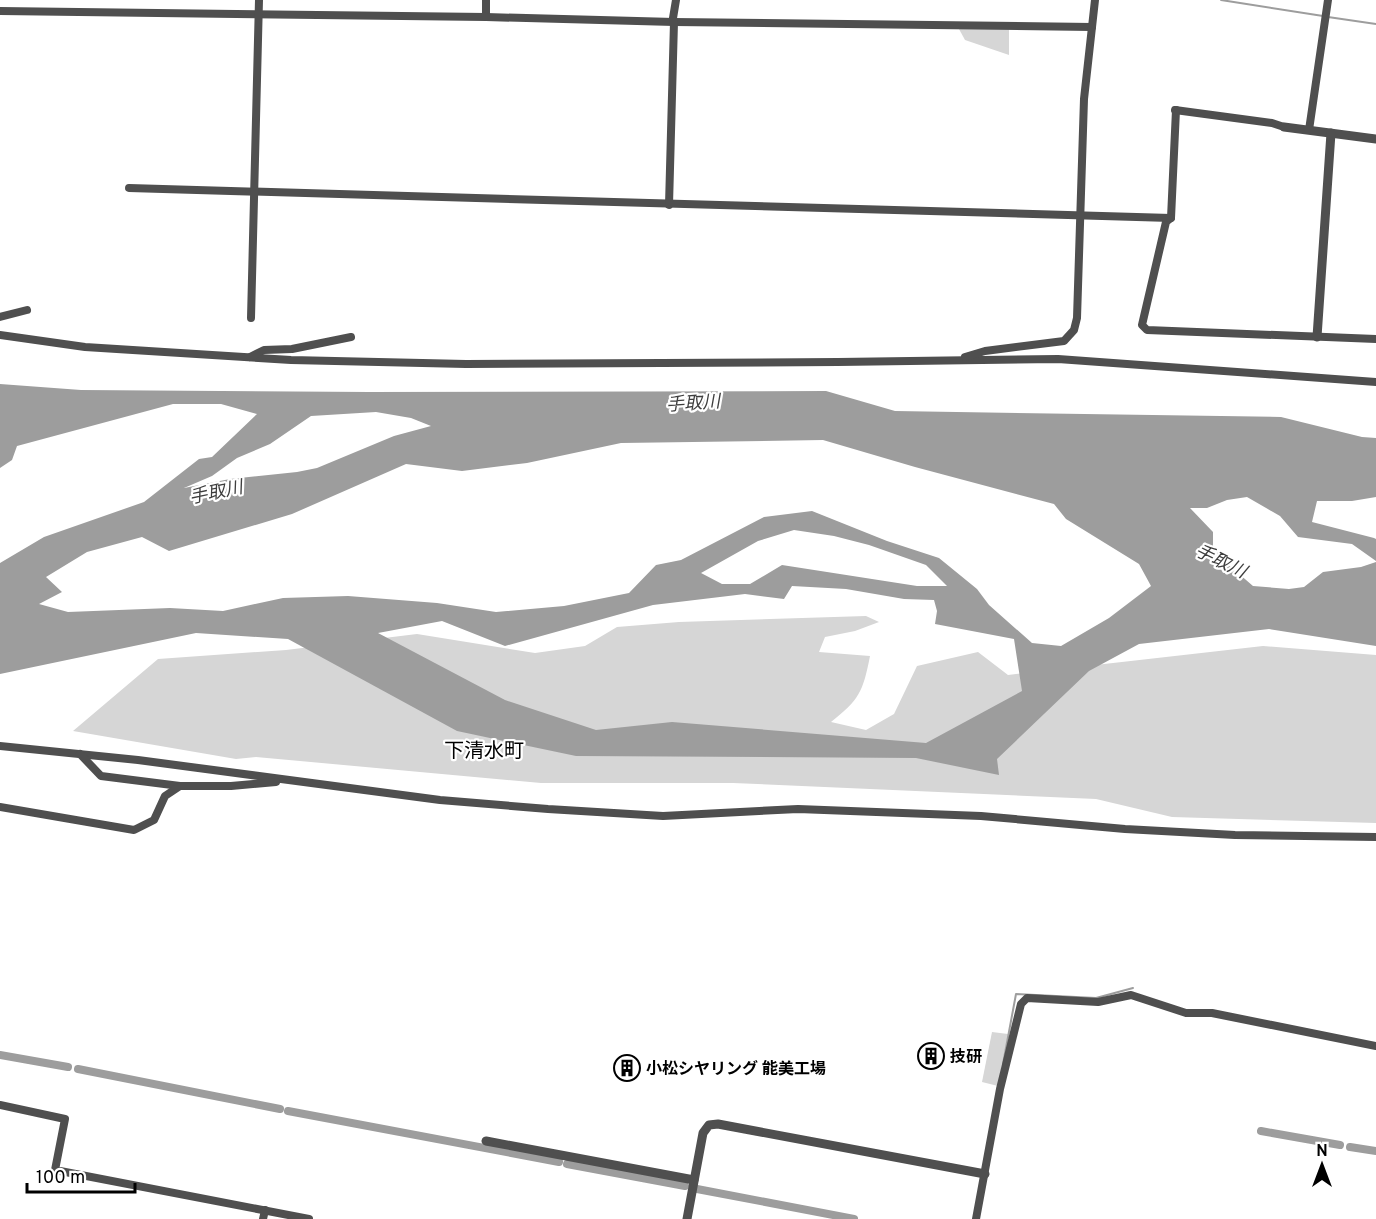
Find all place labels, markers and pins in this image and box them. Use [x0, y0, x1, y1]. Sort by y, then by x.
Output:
building icon: 技研 [916, 1041, 946, 1071]
place label: 技研 [950, 1048, 982, 1068]
building icon: 小松シヤリング 能美工場 [612, 1053, 642, 1083]
place label: 小松シヤリング 能美工場 [646, 1059, 826, 1080]

